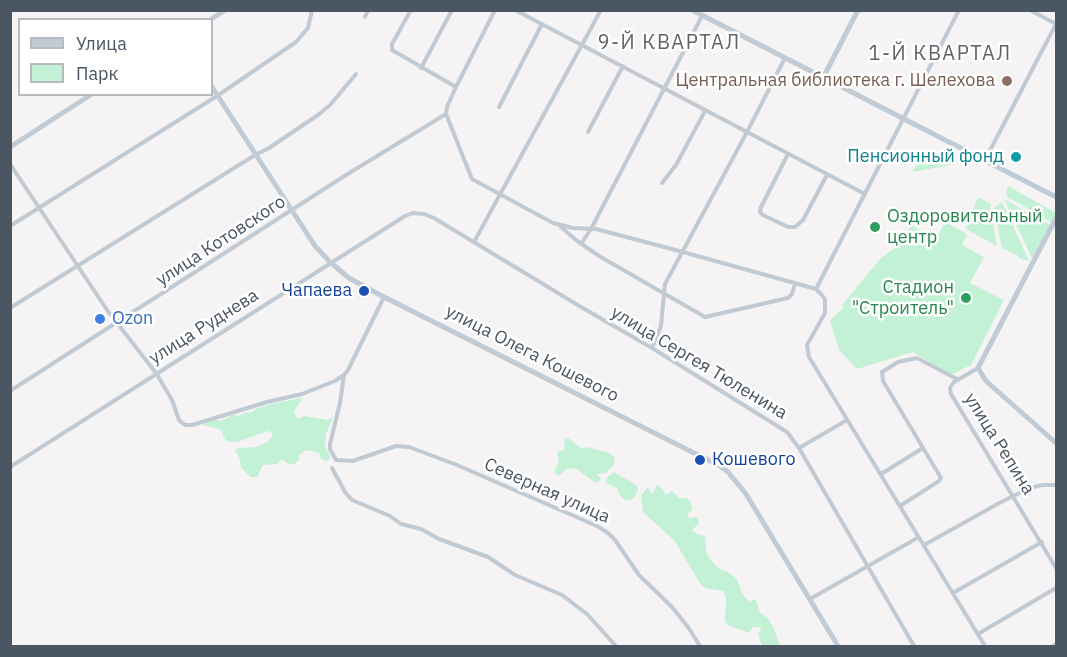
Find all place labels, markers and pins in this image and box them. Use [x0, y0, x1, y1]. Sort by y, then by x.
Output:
place label: Центральная библиотека г. Шелехова [675, 70, 995, 92]
marker: Центральная библиотека г. Шелехова [1000, 74, 1014, 88]
place label: Пенсионный фонд [847, 146, 1004, 168]
marker: Пенсионный фонд [1009, 150, 1023, 164]
place label: Оздоровительный центр [887, 206, 1043, 248]
marker: Оздоровительный центр [868, 220, 882, 234]
place label: Стадион "Строитель" [852, 277, 954, 320]
place label: Чапаева [281, 280, 352, 302]
marker: Чапаева [357, 284, 371, 298]
marker: Стадион "Строитель" [959, 291, 973, 305]
place label: Ozon [112, 308, 153, 330]
marker: Ozon [93, 312, 107, 326]
place label: Кошевого [712, 449, 795, 471]
marker: Кошевого [693, 453, 707, 467]

